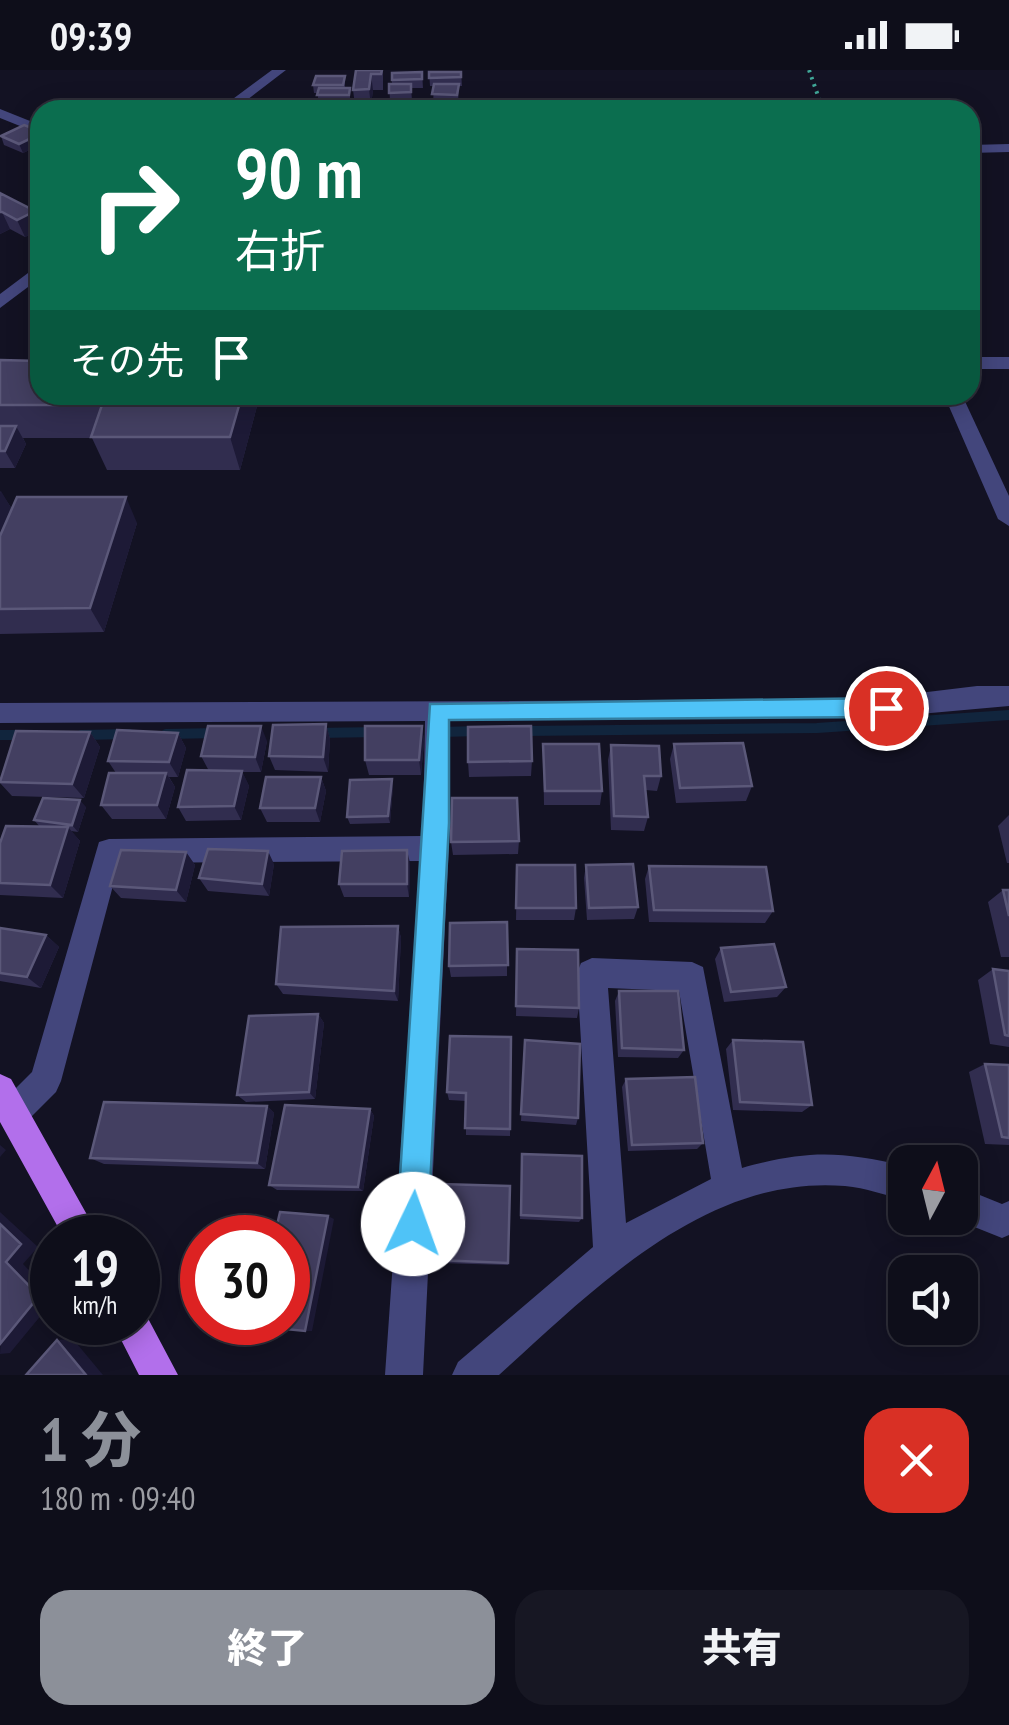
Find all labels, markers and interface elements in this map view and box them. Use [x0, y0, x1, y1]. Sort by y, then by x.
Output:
text: 09:39 [50, 11, 132, 60]
text: 90 m [235, 127, 363, 217]
icon: right [70, 140, 200, 270]
text: 右折 [235, 221, 325, 279]
icon: arrive [204, 330, 259, 385]
text: その先 [70, 335, 184, 384]
pin [844, 666, 929, 751]
icon: arrive [859, 681, 914, 736]
north arrow [888, 1145, 978, 1235]
map controls [888, 1145, 978, 1345]
position arrow [361, 1172, 465, 1276]
speed limit sign: 30 [180, 1215, 310, 1345]
text: 19 [71, 1235, 119, 1300]
button: sound [888, 1255, 978, 1345]
text: km/h [73, 1289, 117, 1321]
text: 1 分 [40, 1400, 141, 1478]
button: close [864, 1408, 969, 1513]
text: 180 m · 09:40 [40, 1477, 195, 1519]
button: 終了 [40, 1590, 495, 1705]
button: 共有 [515, 1590, 969, 1705]

